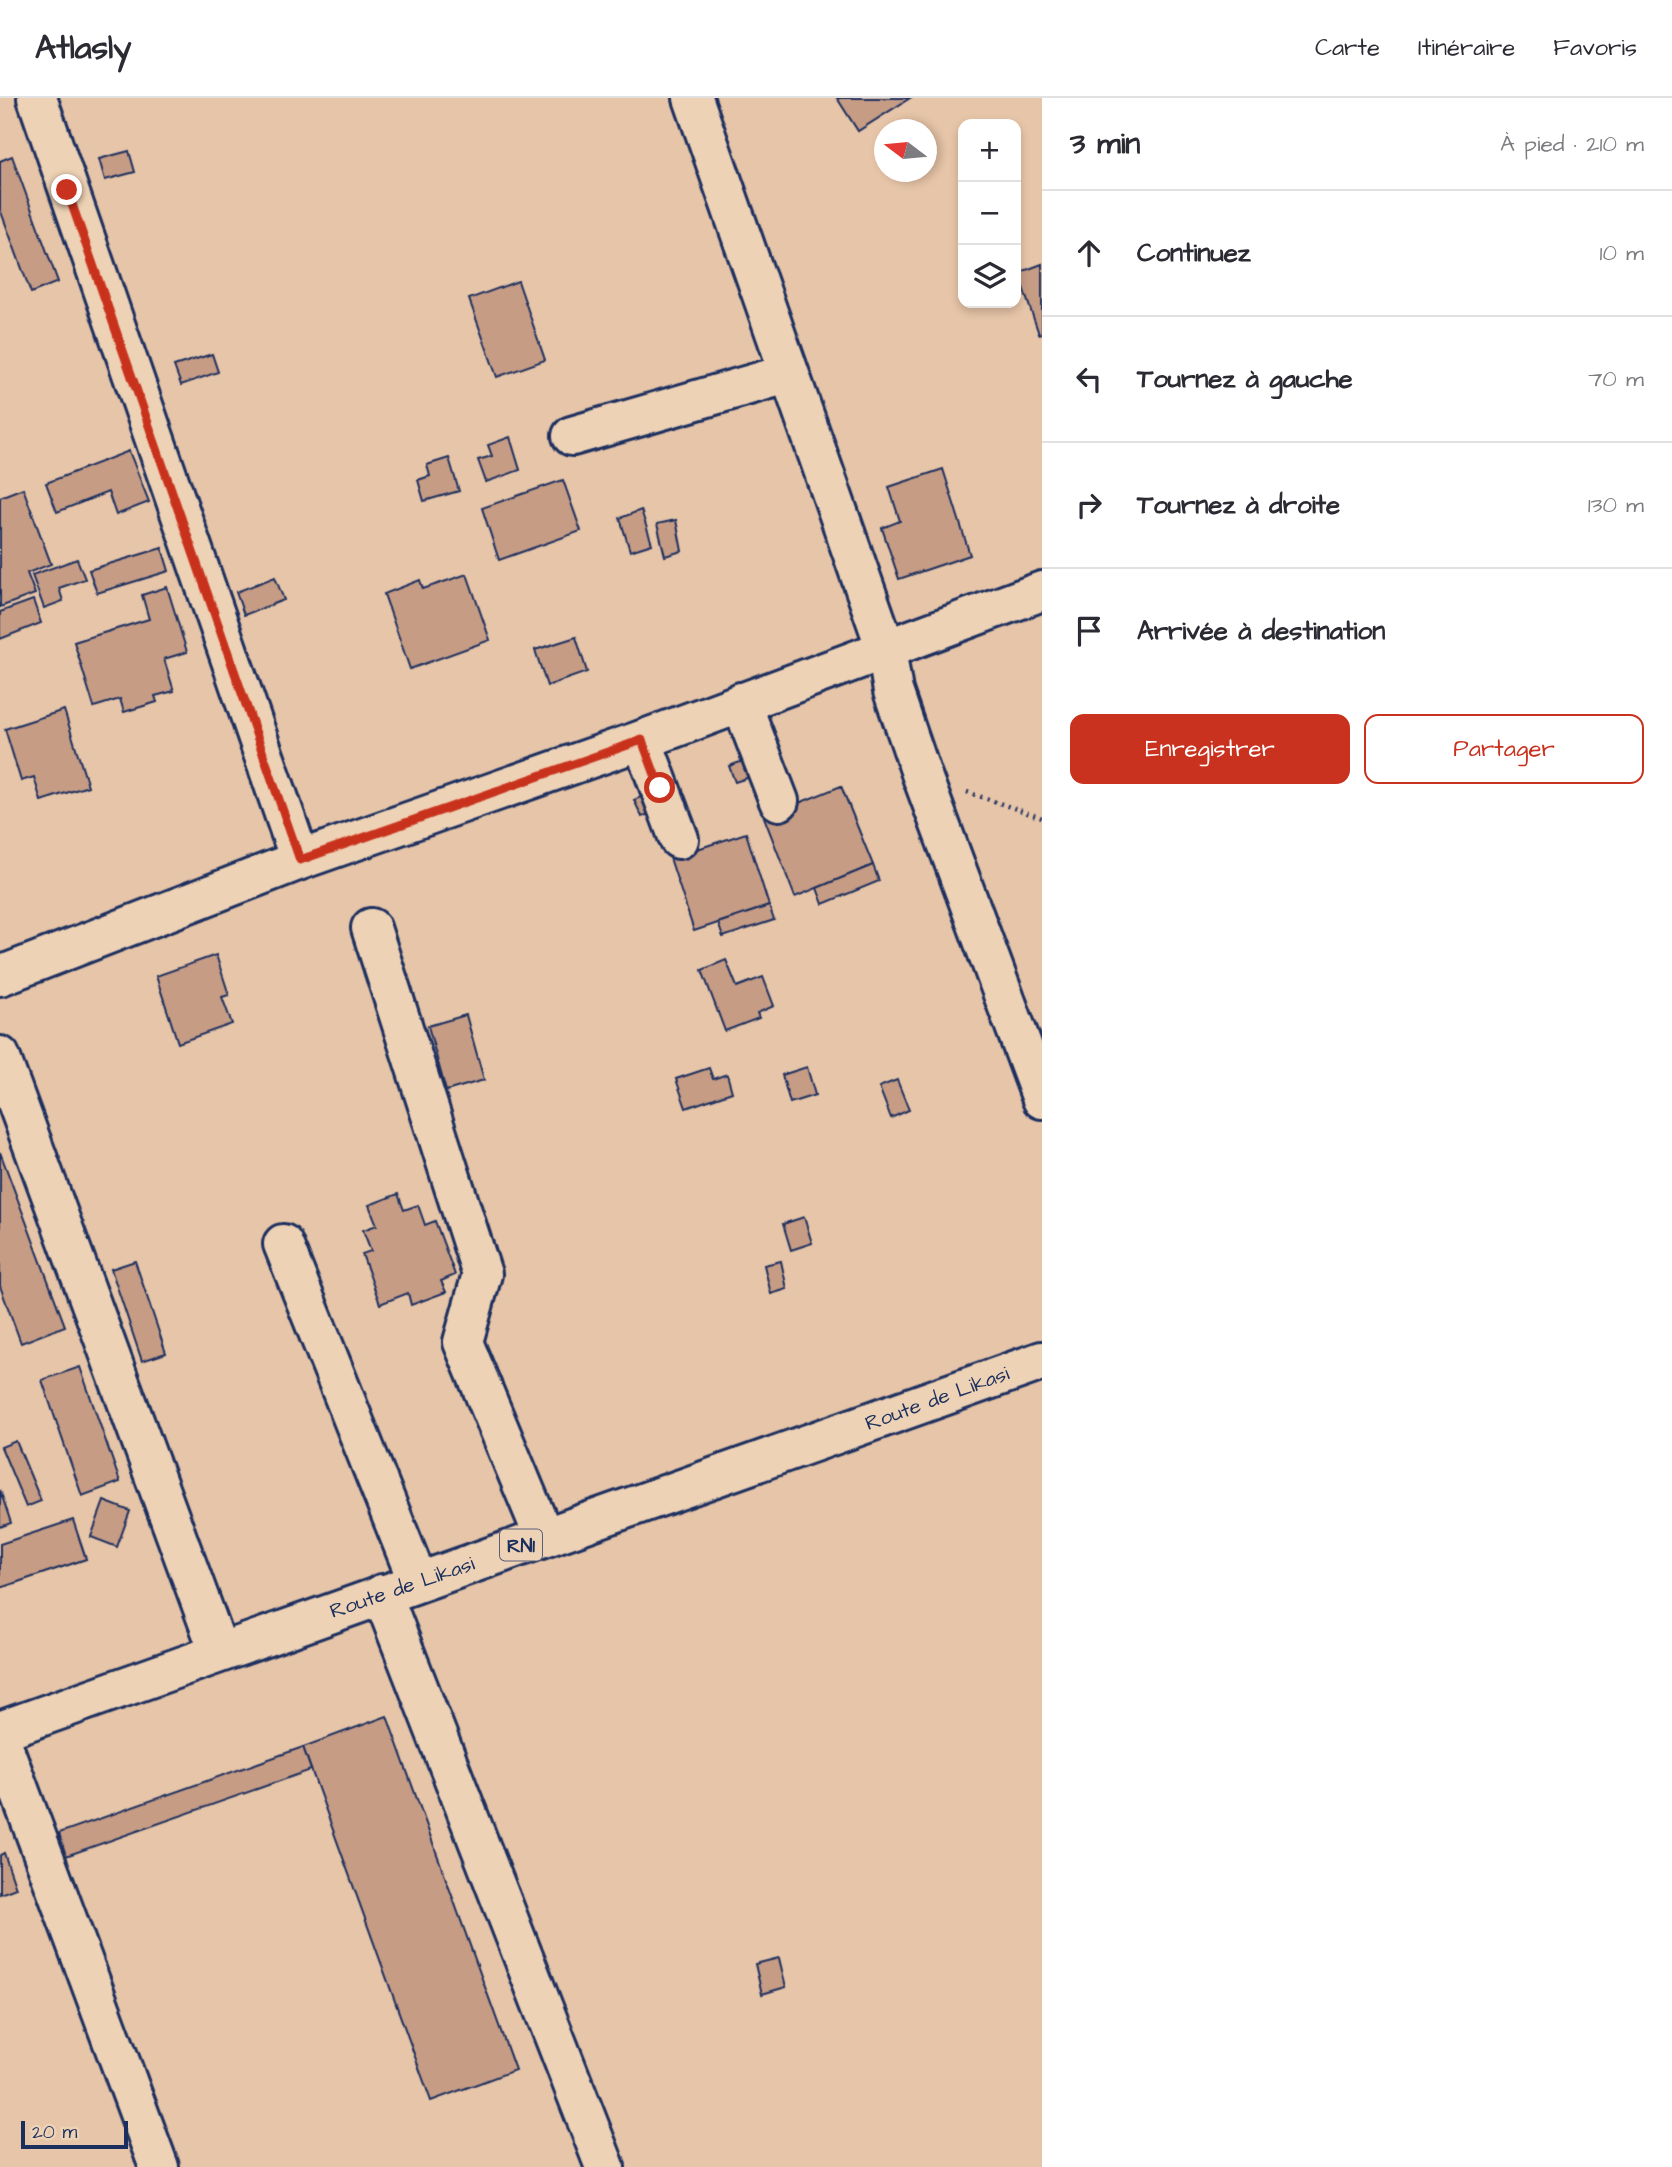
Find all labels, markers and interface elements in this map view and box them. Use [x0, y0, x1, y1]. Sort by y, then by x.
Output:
text: Atlasly [35, 25, 131, 71]
text: Carte [1315, 31, 1380, 65]
text: Itinéraire [1418, 31, 1515, 65]
text: Favoris [1553, 31, 1637, 65]
north arrow [874, 119, 937, 182]
map controls [958, 119, 1021, 308]
button: + [958, 119, 1021, 182]
text: 3 min [1070, 123, 1140, 165]
text: À pied · 210 m [1500, 128, 1644, 160]
route end [51, 174, 82, 205]
button: − [958, 182, 1021, 245]
icon: ahead [1070, 234, 1108, 272]
text: Continuez [1137, 235, 1251, 271]
text: 10 m [1599, 237, 1644, 269]
button: layers [958, 245, 1021, 308]
icon: left [1070, 360, 1108, 398]
text: Tournez à gauche [1137, 361, 1353, 397]
text: 70 m [1588, 363, 1644, 395]
icon: right [1070, 486, 1108, 524]
text: Tournez à droite [1137, 487, 1340, 523]
text: 130 m [1588, 489, 1644, 521]
icon: arrive [1070, 612, 1108, 650]
text: Arrivée à destination [1137, 613, 1385, 649]
button: Enregistrer [1070, 714, 1350, 784]
button: Partager [1364, 714, 1644, 784]
route start [644, 772, 675, 803]
street label: Route de Likasi [861, 1359, 1013, 1438]
road number: RN1 [500, 1530, 542, 1560]
street label: Route de Likasi [326, 1549, 478, 1626]
scale bar [21, 2118, 128, 2150]
text: 20 m [32, 2119, 77, 2146]

